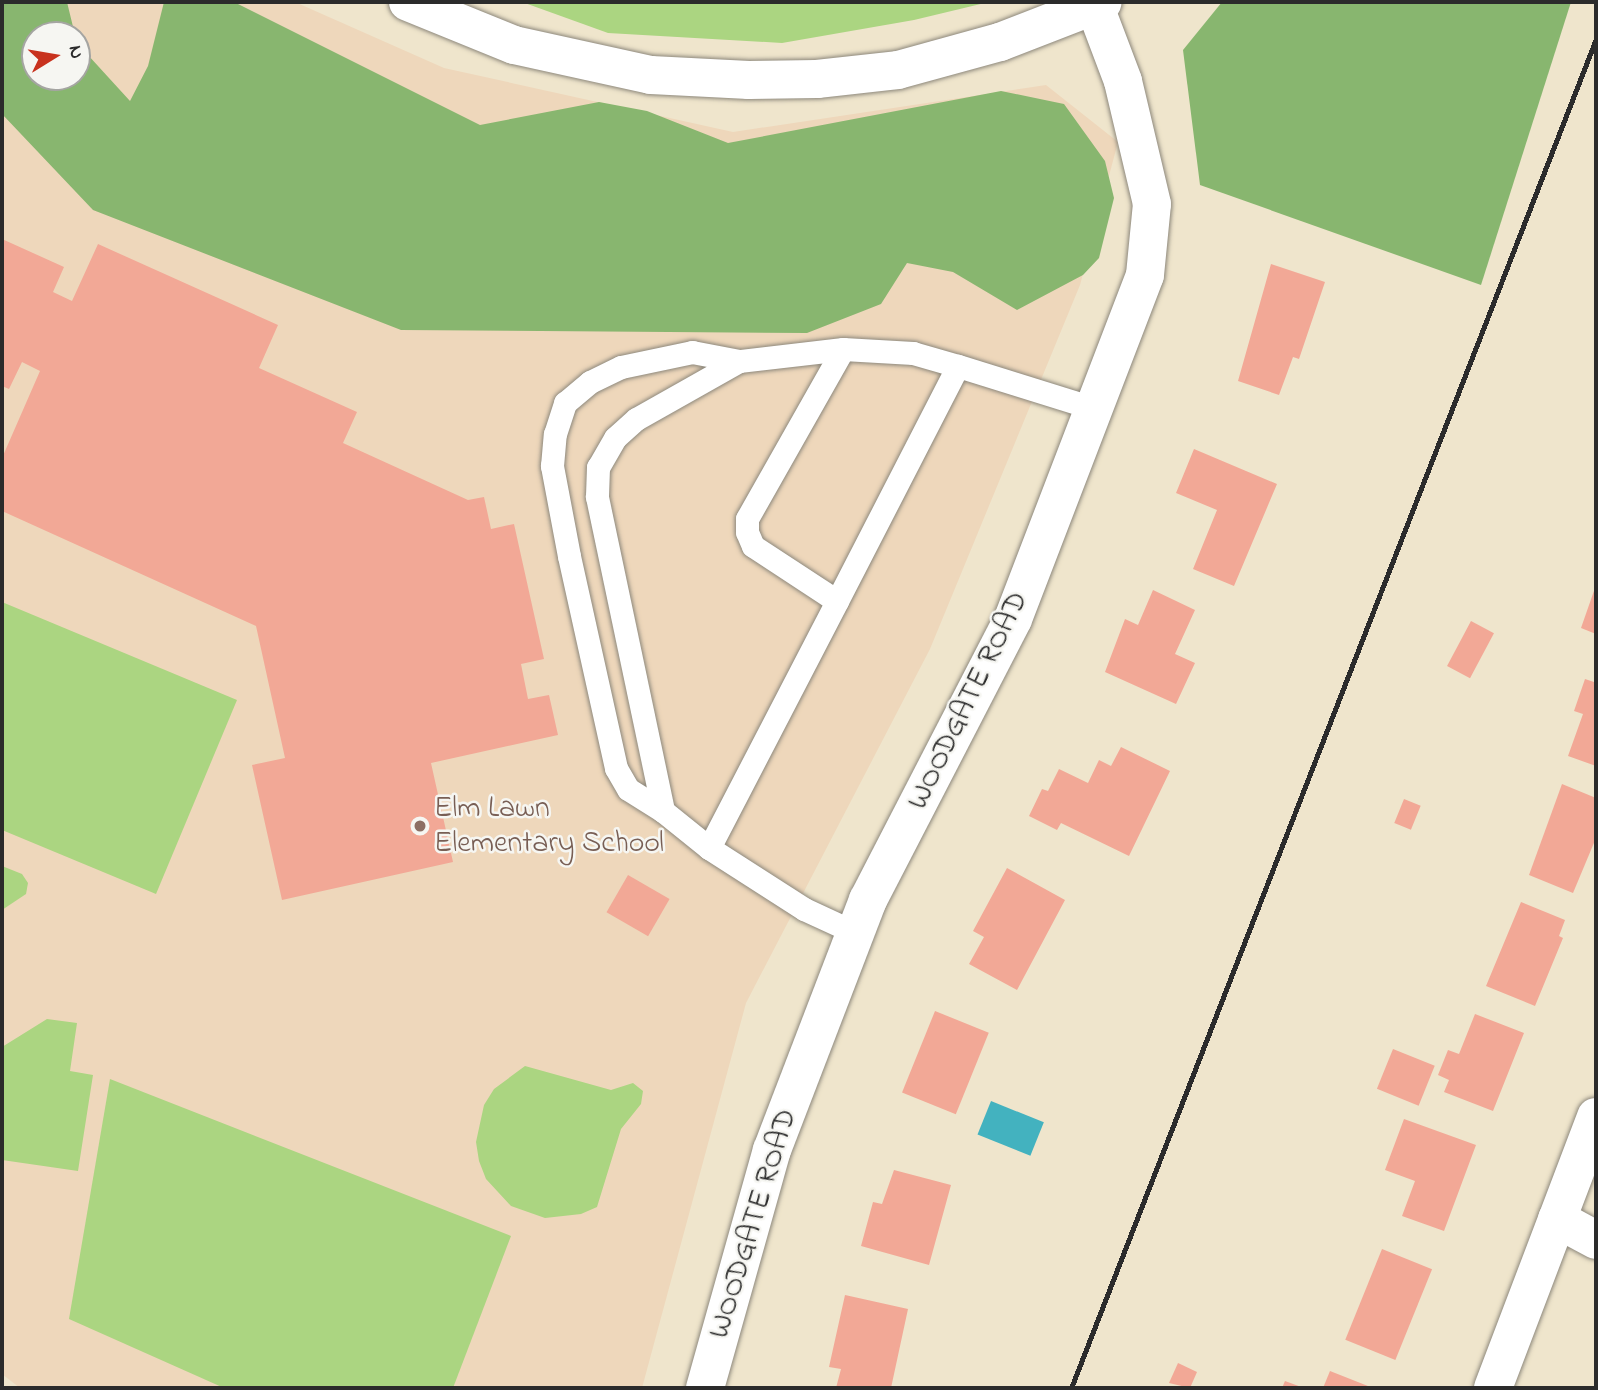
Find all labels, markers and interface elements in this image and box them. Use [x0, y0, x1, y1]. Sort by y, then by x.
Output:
north arrow [21, 21, 91, 91]
text: N [61, 43, 90, 61]
street label: WOODGATE ROAD [901, 586, 1037, 816]
place label: Elm Lawn Elementary School [434, 791, 664, 862]
marker: Elm Lawn Elementary School [412, 818, 428, 834]
street label: WOODGATE ROAD [702, 1105, 806, 1343]

